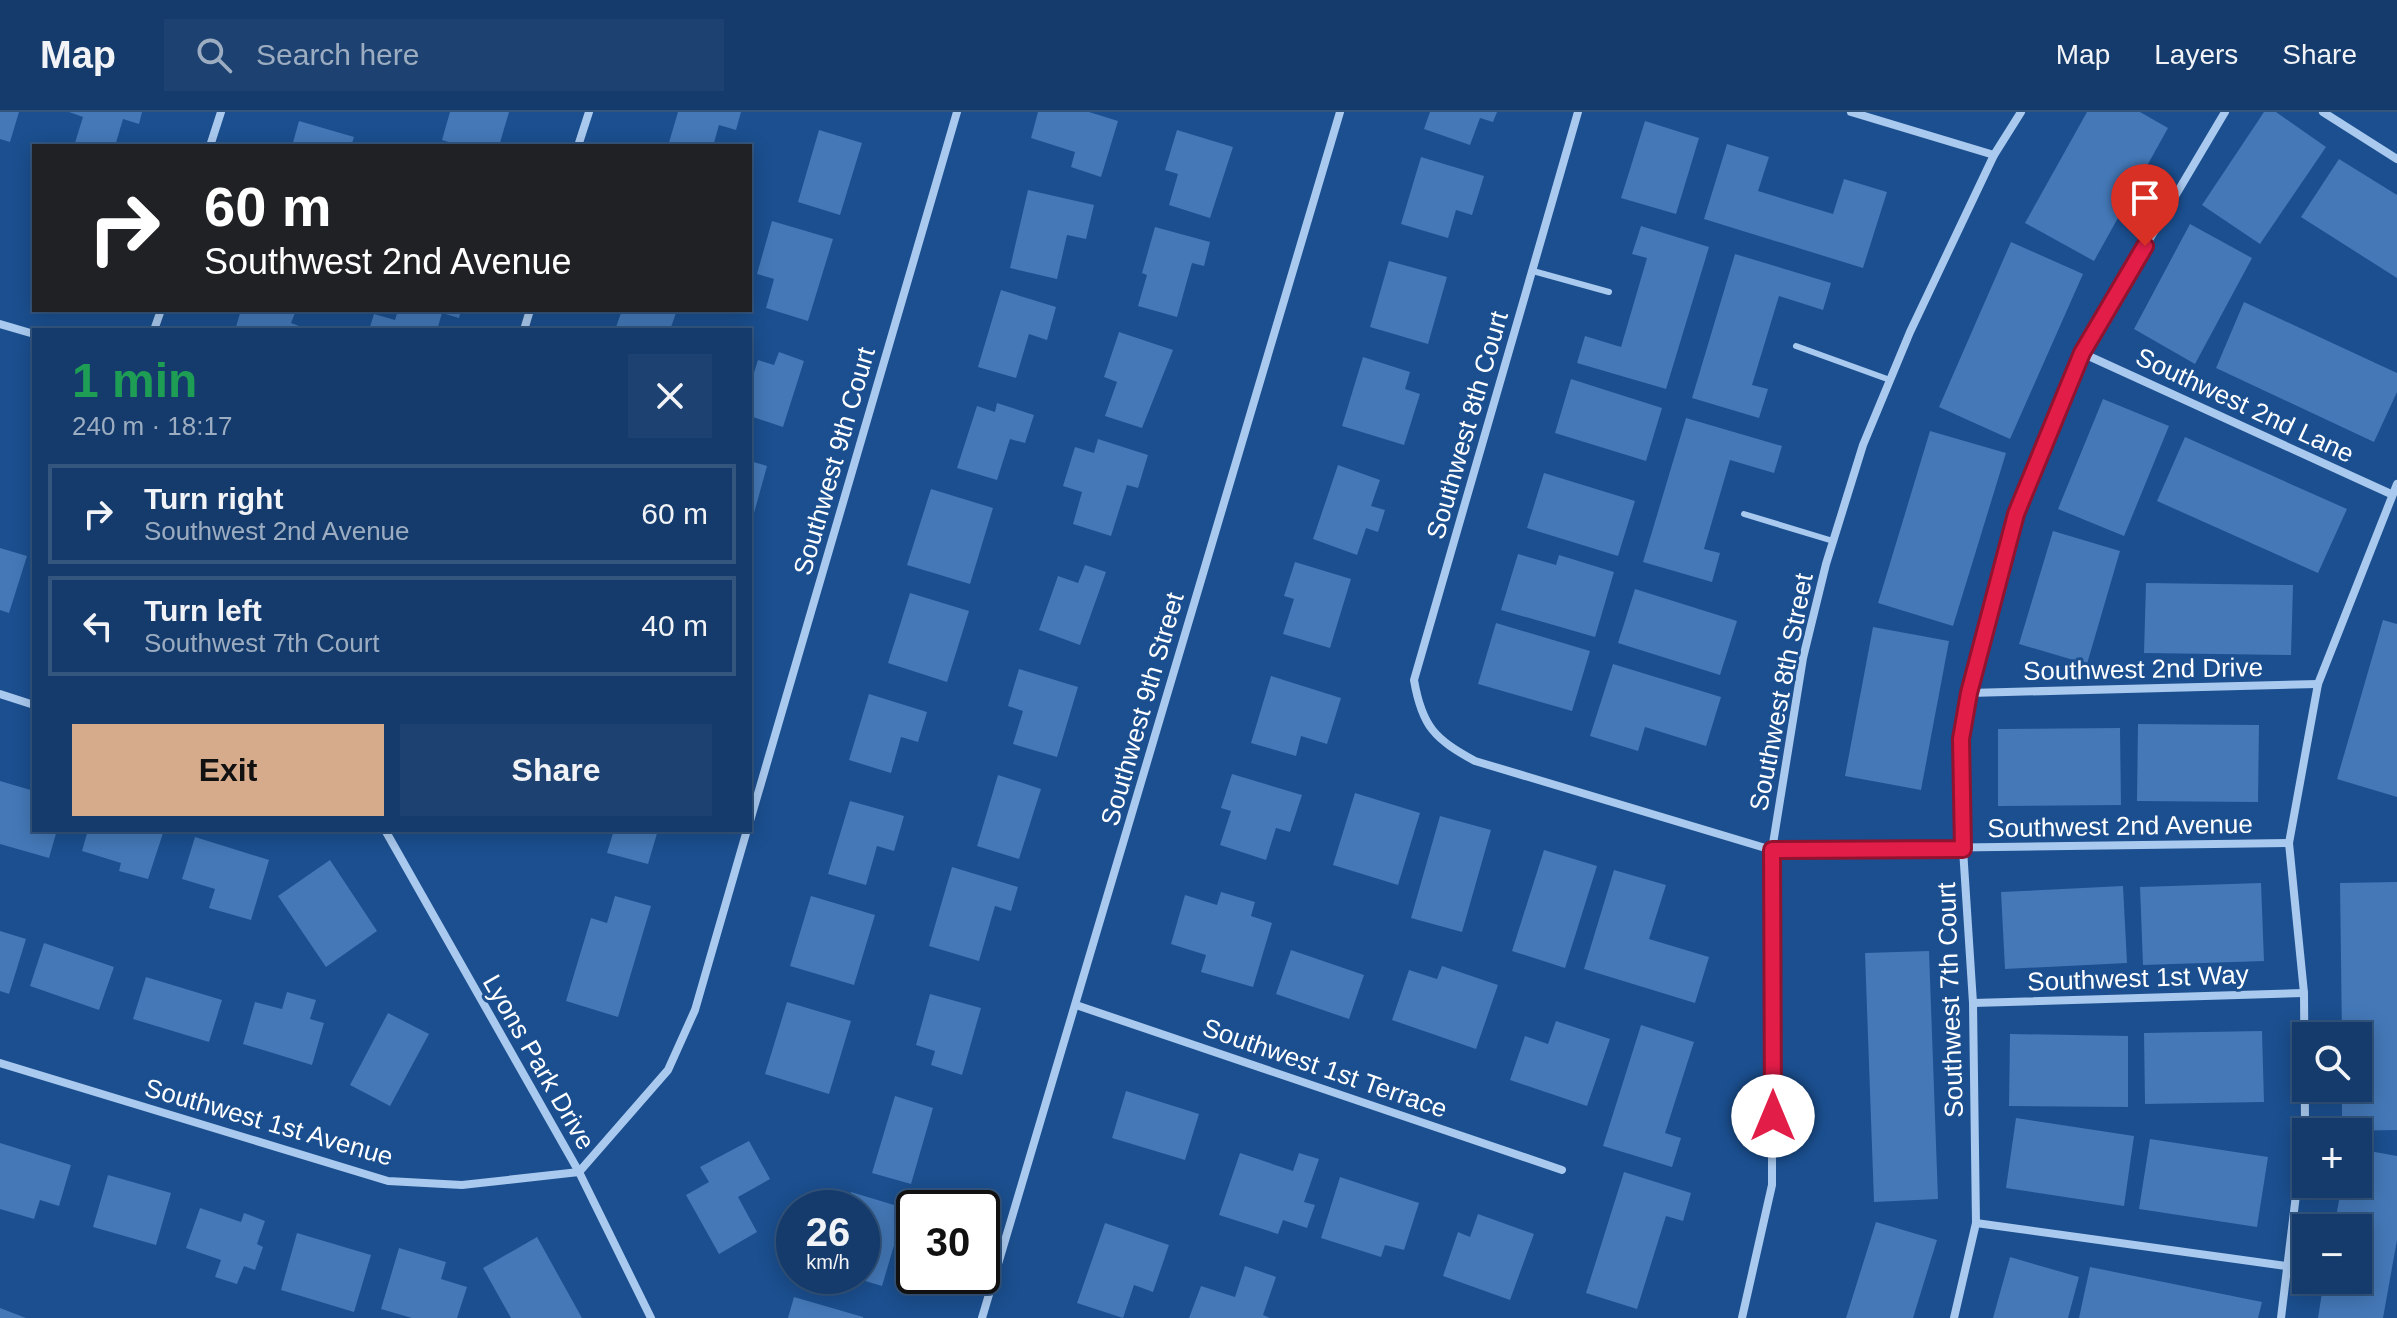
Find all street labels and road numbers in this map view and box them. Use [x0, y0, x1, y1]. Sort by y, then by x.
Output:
street label: Southwest 8th Court [1420, 307, 1514, 542]
street label: Southwest 2nd Lane [2131, 341, 2359, 469]
street label: Southwest 9th Court [787, 343, 881, 578]
street label: Southwest 8th Street [1743, 570, 1819, 813]
street label: Southwest 9th Street [1094, 588, 1190, 829]
street label: Southwest 2nd Drive [2023, 652, 2263, 686]
street label: Southwest 2nd Avenue [1987, 809, 2253, 843]
street label: Southwest 7th Court [1931, 881, 1969, 1118]
street label: Southwest 1st Way [2027, 959, 2249, 997]
street label: Lyons Park Drive [477, 969, 601, 1155]
street label: Southwest 1st Terrace [1199, 1012, 1451, 1124]
street label: Southwest 1st Avenue [141, 1072, 397, 1172]

